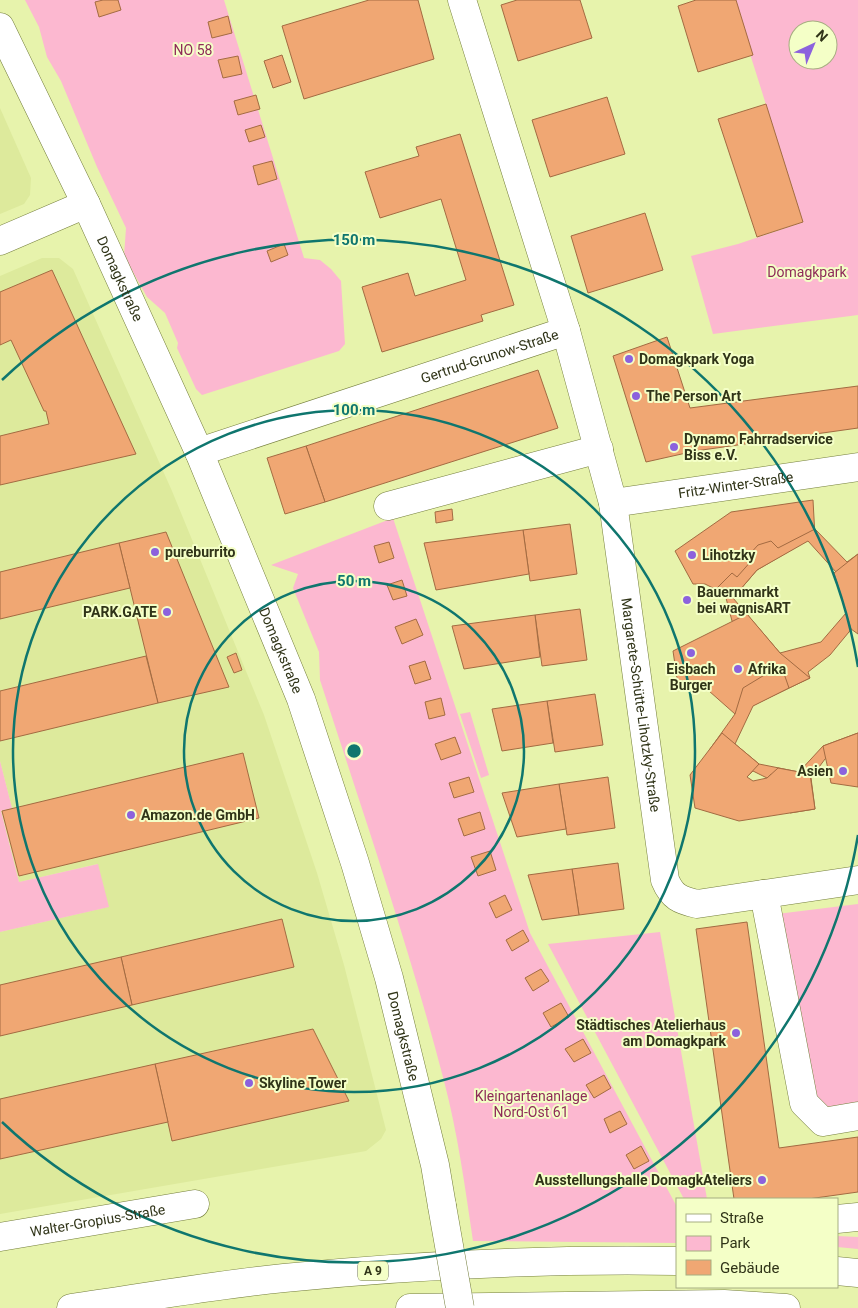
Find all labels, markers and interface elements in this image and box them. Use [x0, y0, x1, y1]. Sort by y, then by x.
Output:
north arrow [788, 20, 838, 70]
text: N [813, 26, 831, 45]
park label: NO 58 [174, 42, 213, 58]
text: 150 m [333, 231, 375, 249]
street label: Domagkstraße [94, 234, 146, 324]
park label: Domagkpark [767, 264, 848, 280]
street label: Gertrud-Grunow-Straße [419, 326, 560, 386]
place label: Domagkpark Yoga [639, 351, 755, 367]
marker: Domagkpark Yoga [623, 353, 635, 365]
place label: The Person Art [646, 388, 741, 404]
marker: The Person Art [630, 390, 642, 402]
text: 100 m [333, 401, 375, 419]
place label: Dynamo Fahrradservice Biss e.V. [684, 431, 833, 463]
marker: Dynamo Fahrradservice Biss e.V. [668, 441, 680, 453]
street label: Fritz-Winter-Straße [677, 469, 794, 501]
place label: pureburrito [165, 544, 236, 560]
marker: pureburrito [149, 546, 161, 558]
place label: Lihotzky [702, 547, 756, 563]
marker: Lihotzky [686, 549, 698, 561]
text: 50 m [337, 572, 371, 590]
place label: Bauernmarkt bei wagnisART [697, 584, 791, 616]
marker: Bauernmarkt bei wagnisART [681, 594, 693, 606]
street label: Margarete-Schütte-Lihotzky-Straße [618, 597, 664, 813]
place label: PARK.GATE [83, 604, 157, 620]
street label: Domagkstraße [256, 605, 306, 696]
marker: PARK.GATE [161, 606, 173, 618]
marker: Eisbach Burger [685, 647, 697, 659]
place label: Eisbach Burger [666, 661, 716, 693]
place label: Afrika [748, 661, 787, 677]
marker: Afrika [732, 663, 744, 675]
centre of rings [345, 742, 363, 760]
place label: Asien [797, 763, 833, 779]
marker: Asien [837, 765, 849, 777]
place label: Amazon.de GmbH [141, 807, 255, 823]
marker: Amazon.de GmbH [125, 809, 137, 821]
street label: Domagkstraße [385, 990, 422, 1083]
place label: Städtisches Atelierhaus am Domagkpark [576, 1017, 727, 1049]
marker: Städtisches Atelierhaus am Domagkpark [730, 1027, 742, 1039]
place label: Skyline Tower [259, 1075, 346, 1091]
marker: Skyline Tower [243, 1077, 255, 1089]
park label: Kleingartenanlage Nord-Ost 61 [475, 1088, 587, 1120]
place label: Ausstellungshalle DomagkAteliers [535, 1172, 752, 1188]
marker: Ausstellungshalle DomagkAteliers [756, 1174, 768, 1186]
legend [676, 1198, 838, 1288]
street label: Walter-Gropius-Straße [29, 1201, 166, 1240]
text: Straße [720, 1209, 764, 1227]
text: Park [720, 1234, 751, 1252]
text: Gebäude [720, 1259, 779, 1277]
road number: A 9 [358, 1262, 388, 1280]

